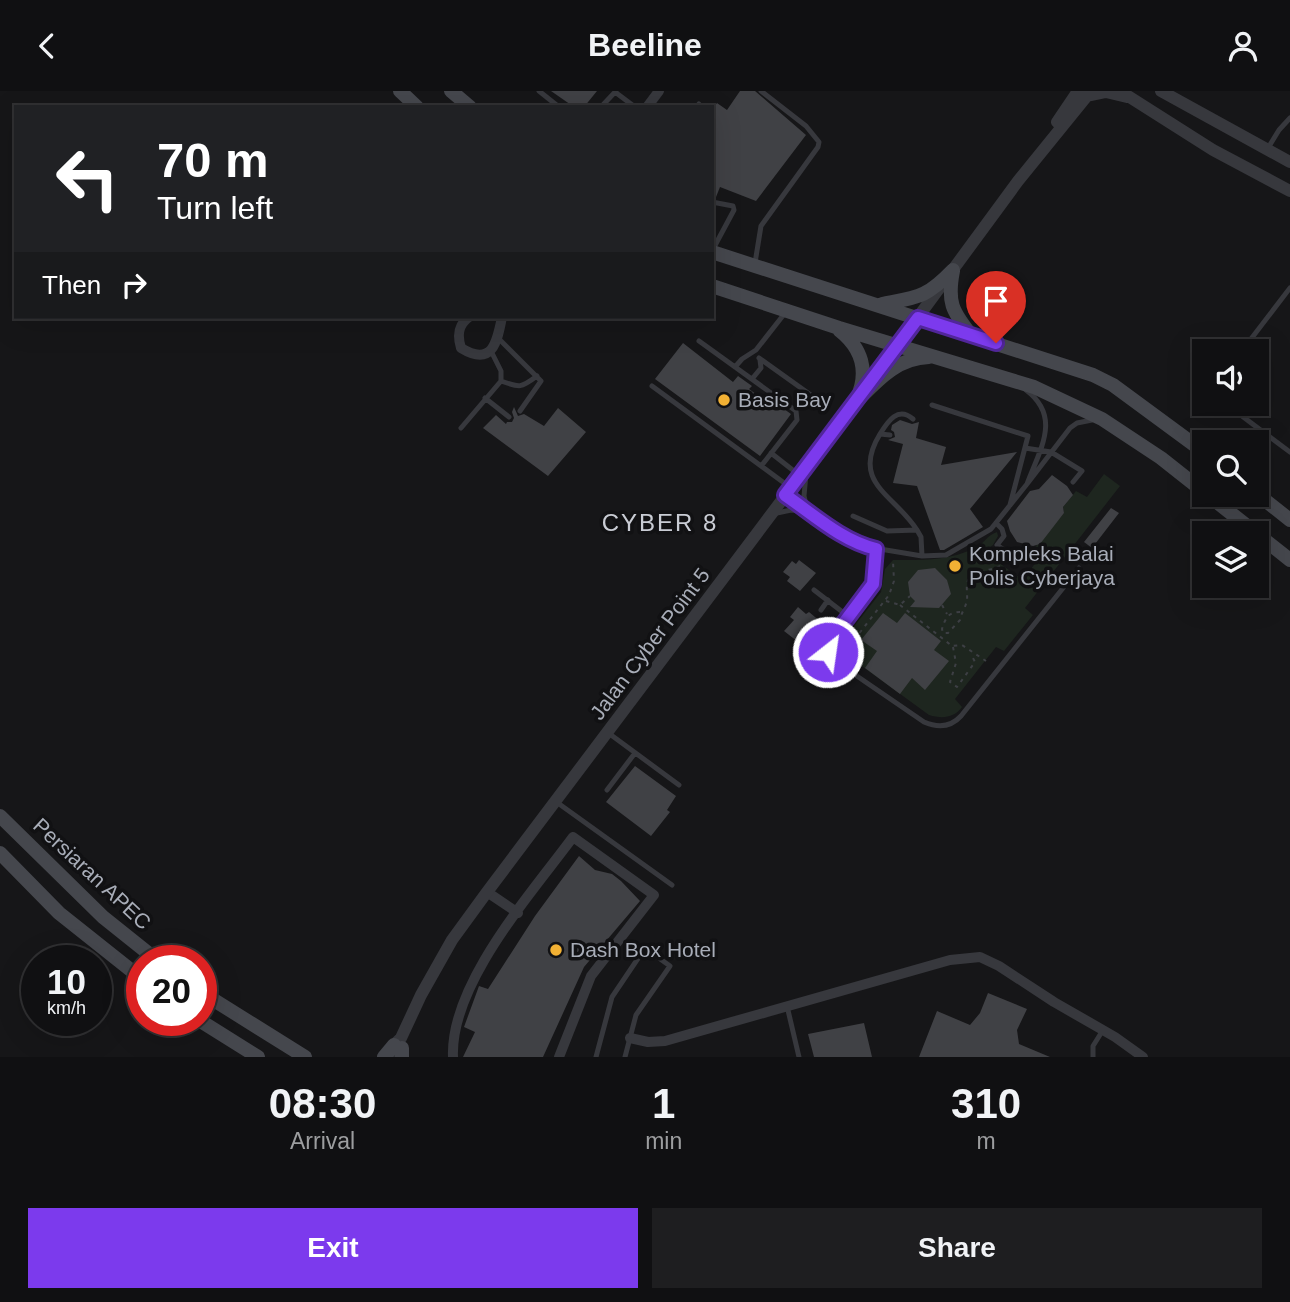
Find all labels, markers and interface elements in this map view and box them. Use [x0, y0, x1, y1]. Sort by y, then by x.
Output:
icon: back [28, 27, 66, 65]
text: Beeline [588, 27, 702, 63]
icon: person [1224, 27, 1262, 65]
icon: left [42, 133, 133, 224]
text: 70 m [157, 133, 269, 187]
text: Turn left [157, 190, 273, 226]
icon: right [115, 266, 153, 304]
text: Then [42, 270, 101, 300]
pin [966, 271, 1026, 343]
icon: arrive [977, 282, 1015, 320]
map controls [1192, 339, 1269, 598]
button: sound [1192, 339, 1269, 416]
place label: Basis Bay [738, 388, 832, 411]
marker: Basis Bay [716, 392, 732, 408]
button: search [1192, 430, 1269, 507]
district label: CYBER 8 [602, 509, 718, 536]
button: layers [1192, 521, 1269, 598]
place label: Kompleks Balai Polis Cyberjaya [969, 542, 1115, 589]
marker: Kompleks Balai Polis Cyberjaya [947, 558, 963, 574]
street label: Jalan Cyber Point 5 [585, 564, 714, 724]
position arrow [791, 615, 865, 689]
street label: Persiaran APEC [29, 813, 156, 934]
place label: Dash Box Hotel [570, 938, 716, 961]
marker: Dash Box Hotel [548, 942, 564, 958]
speed limit sign: 20 [126, 945, 217, 1036]
text: 10 [47, 962, 86, 1001]
text: km/h [47, 998, 86, 1018]
text: 08:30 [269, 1080, 376, 1127]
text: 1 [652, 1080, 675, 1127]
text: 310 [951, 1080, 1021, 1127]
text: Arrival [290, 1128, 355, 1154]
text: min [645, 1128, 682, 1154]
text: m [977, 1128, 996, 1154]
button: Exit [28, 1208, 638, 1288]
button: Share [652, 1208, 1262, 1288]

